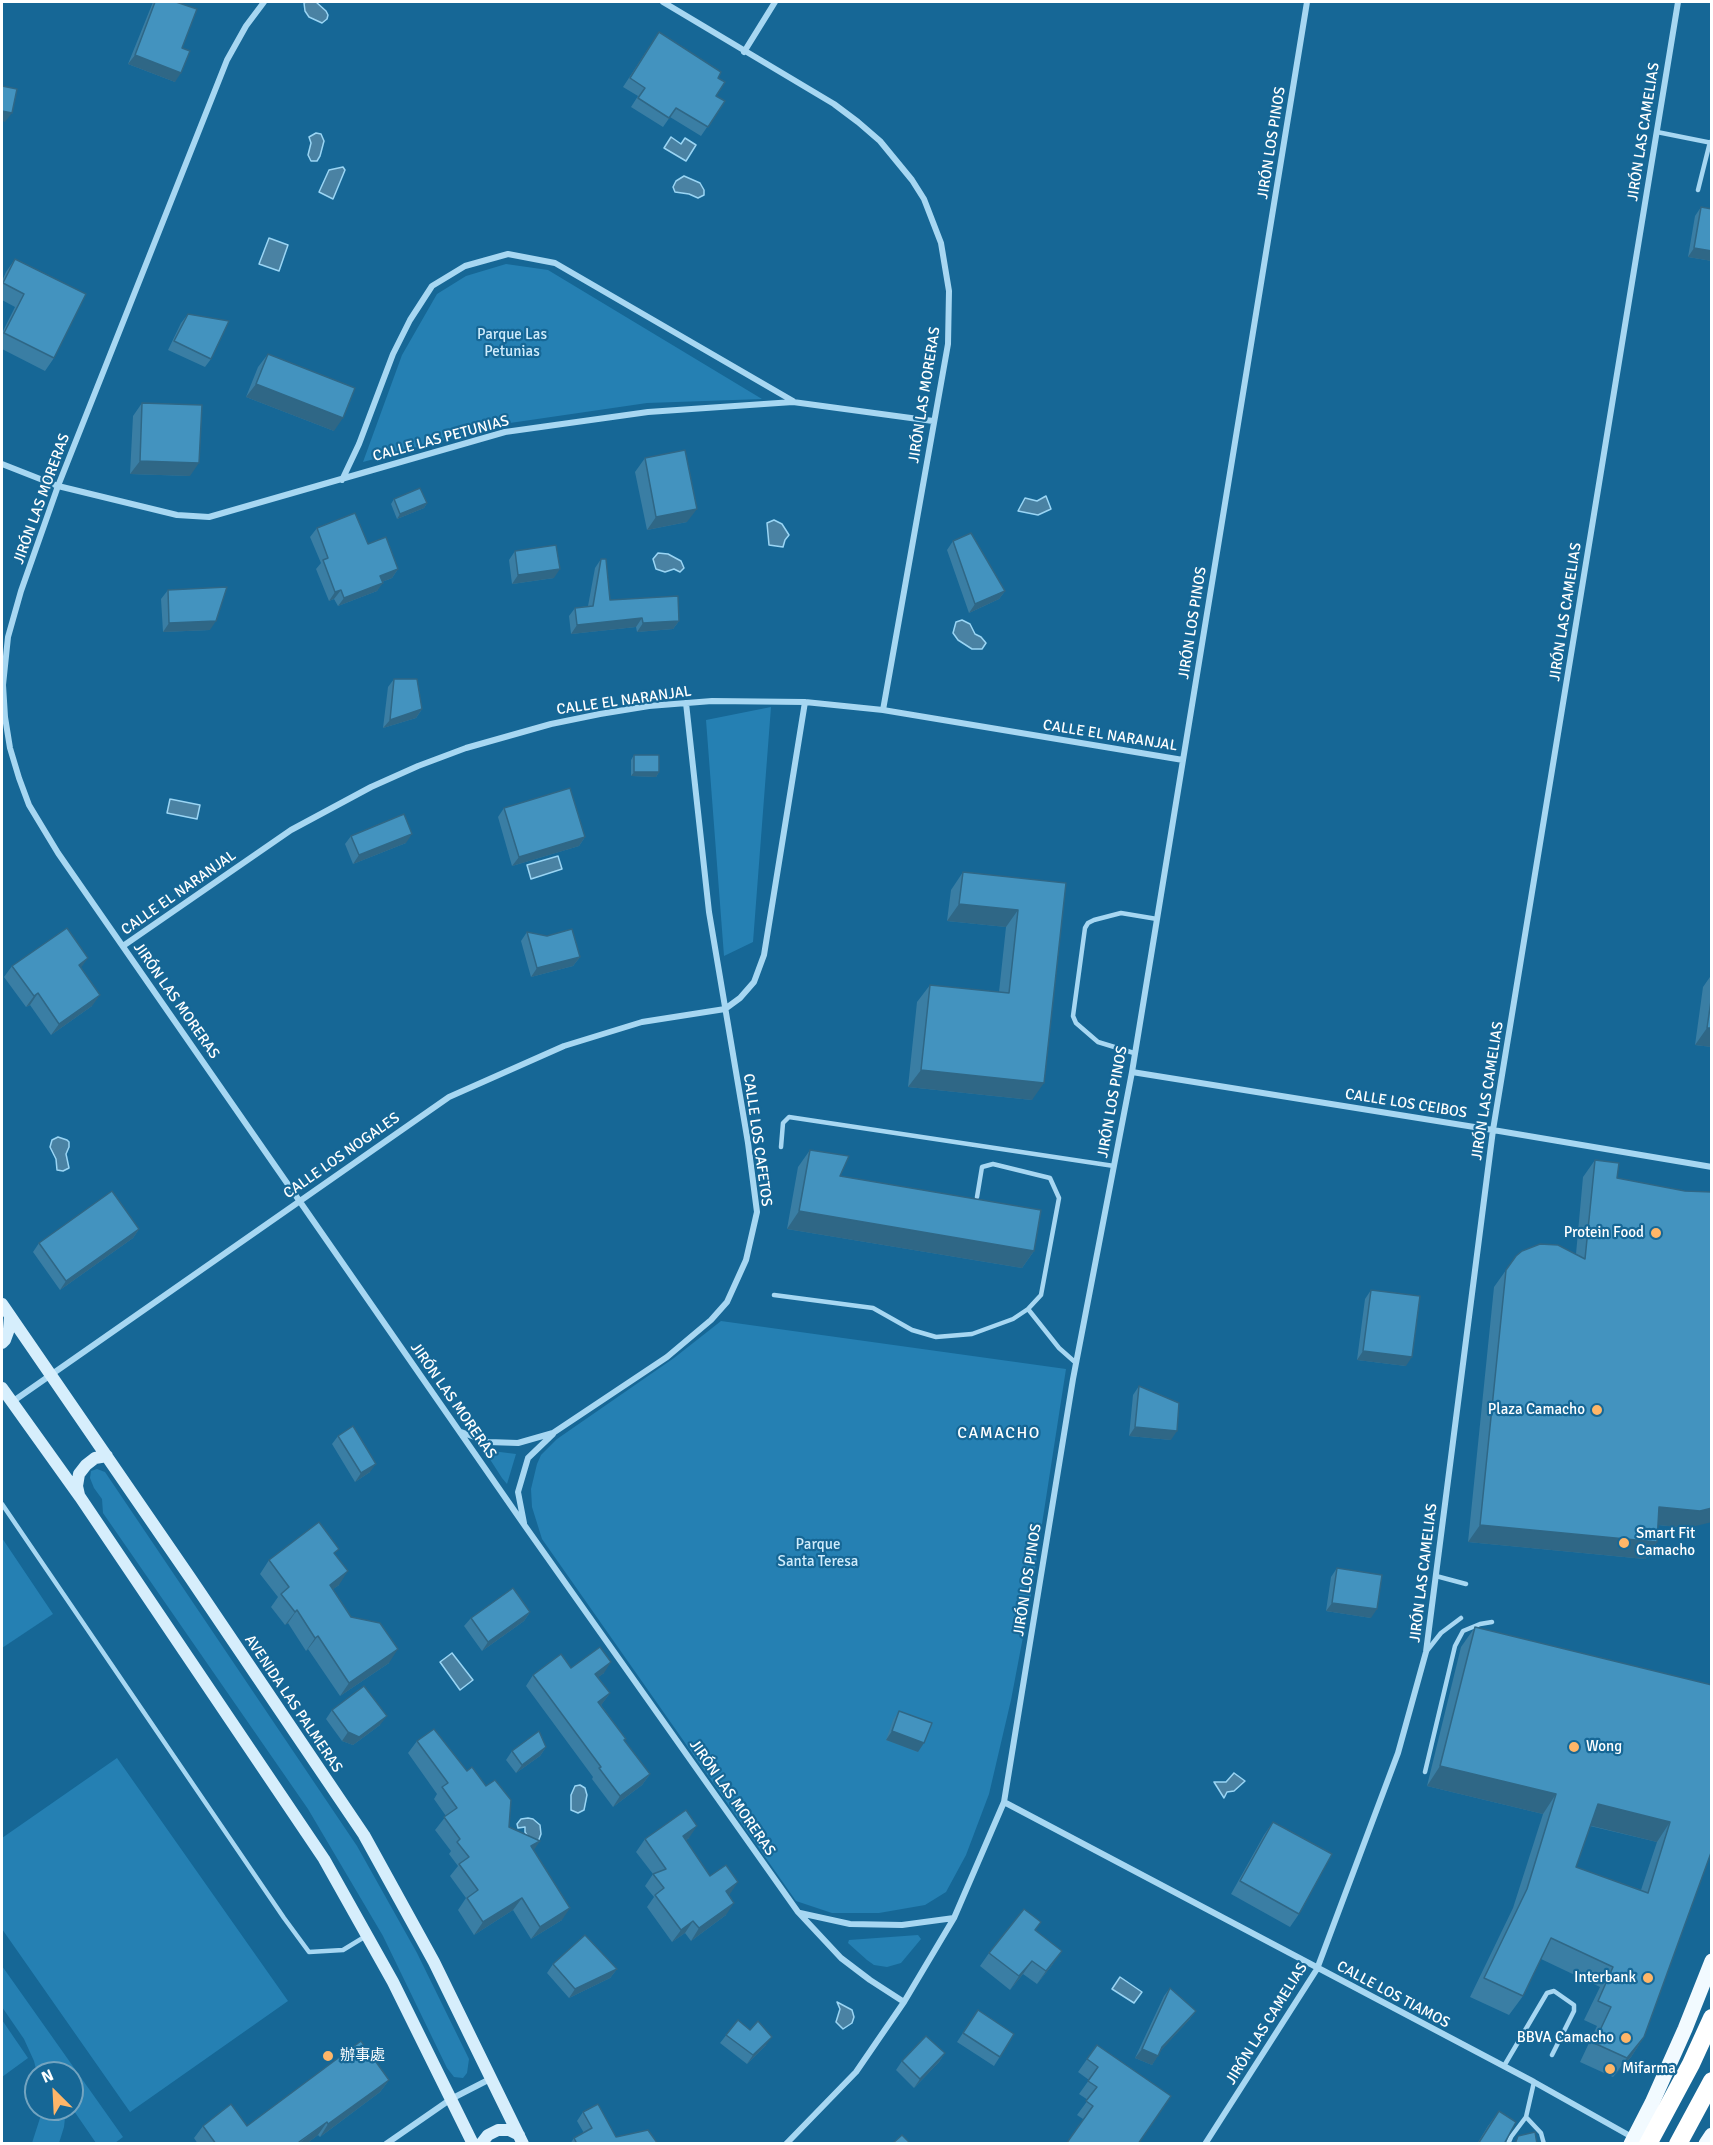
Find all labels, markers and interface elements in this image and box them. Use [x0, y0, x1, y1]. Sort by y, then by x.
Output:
street label: JIRÓN LAS CAMELIAS [1624, 61, 1664, 203]
street label: JIRÓN LOS PINOS [1254, 86, 1290, 200]
park label: Parque Las Petunias [477, 326, 547, 361]
street label: JIRÓN LAS MORERAS [905, 326, 945, 464]
street label: CALLE LAS PETUNIAS [371, 412, 511, 466]
street label: JIRÓN LAS MORERAS [10, 431, 74, 567]
street label: JIRÓN LAS CAMELIAS [1546, 541, 1586, 683]
street label: JIRÓN LOS PINOS [1175, 566, 1211, 680]
street label: CALLE EL NARANJAL [555, 683, 693, 719]
street label: CALLE EL NARANJAL [1041, 716, 1179, 756]
street label: CALLE EL NARANJAL [118, 847, 240, 939]
street label: JIRÓN LAS MORERAS [129, 939, 223, 1063]
street label: JIRÓN LAS CAMELIAS [1468, 1020, 1508, 1162]
street label: JIRÓN LOS PINOS [1094, 1045, 1132, 1159]
street label: CALLE LOS CAFETOS [739, 1072, 775, 1208]
street label: CALLE LOS CEIBOS [1344, 1085, 1468, 1123]
street label: CALLE LOS NOGALES [280, 1109, 404, 1203]
place label: Protein Food [1564, 1224, 1644, 1242]
marker: Protein Food [1649, 1226, 1663, 1240]
street label: JIRÓN LAS MORERAS [406, 1339, 500, 1463]
place label: Plaza Camacho [1488, 1401, 1585, 1419]
marker: Plaza Camacho [1590, 1403, 1604, 1417]
district label: CAMACHO [957, 1424, 1041, 1444]
street label: JIRÓN LAS CAMELIAS [1407, 1502, 1441, 1644]
street label: JIRÓN LOS PINOS [1010, 1523, 1046, 1637]
place label: Smart Fit Camacho [1636, 1525, 1695, 1560]
park label: Parque Santa Teresa [778, 1536, 858, 1571]
marker: Smart Fit Camacho [1617, 1536, 1631, 1550]
street label: AVENIDA LAS PALMERAS [240, 1632, 346, 1776]
street label: JIRÓN LAS MORERAS [685, 1736, 779, 1860]
place label: Wong [1586, 1738, 1622, 1756]
marker: Wong [1567, 1740, 1581, 1754]
street label: CALLE LOS TIAMOS [1333, 1958, 1453, 2032]
street label: JIRÓN LAS CAMELIAS [1222, 1960, 1312, 2088]
place label: Interbank [1574, 1969, 1636, 1987]
marker: Interbank [1641, 1971, 1655, 1985]
place label: BBVA Camacho [1517, 2029, 1614, 2047]
marker: BBVA Camacho [1619, 2031, 1633, 2045]
place label: 辦事處 [340, 2047, 385, 2065]
marker: 辦事處 [321, 2049, 335, 2063]
place label: Mifarma [1622, 2060, 1676, 2078]
north arrow [24, 2061, 84, 2121]
marker: Mifarma [1603, 2062, 1617, 2076]
text: N [38, 2065, 57, 2088]

